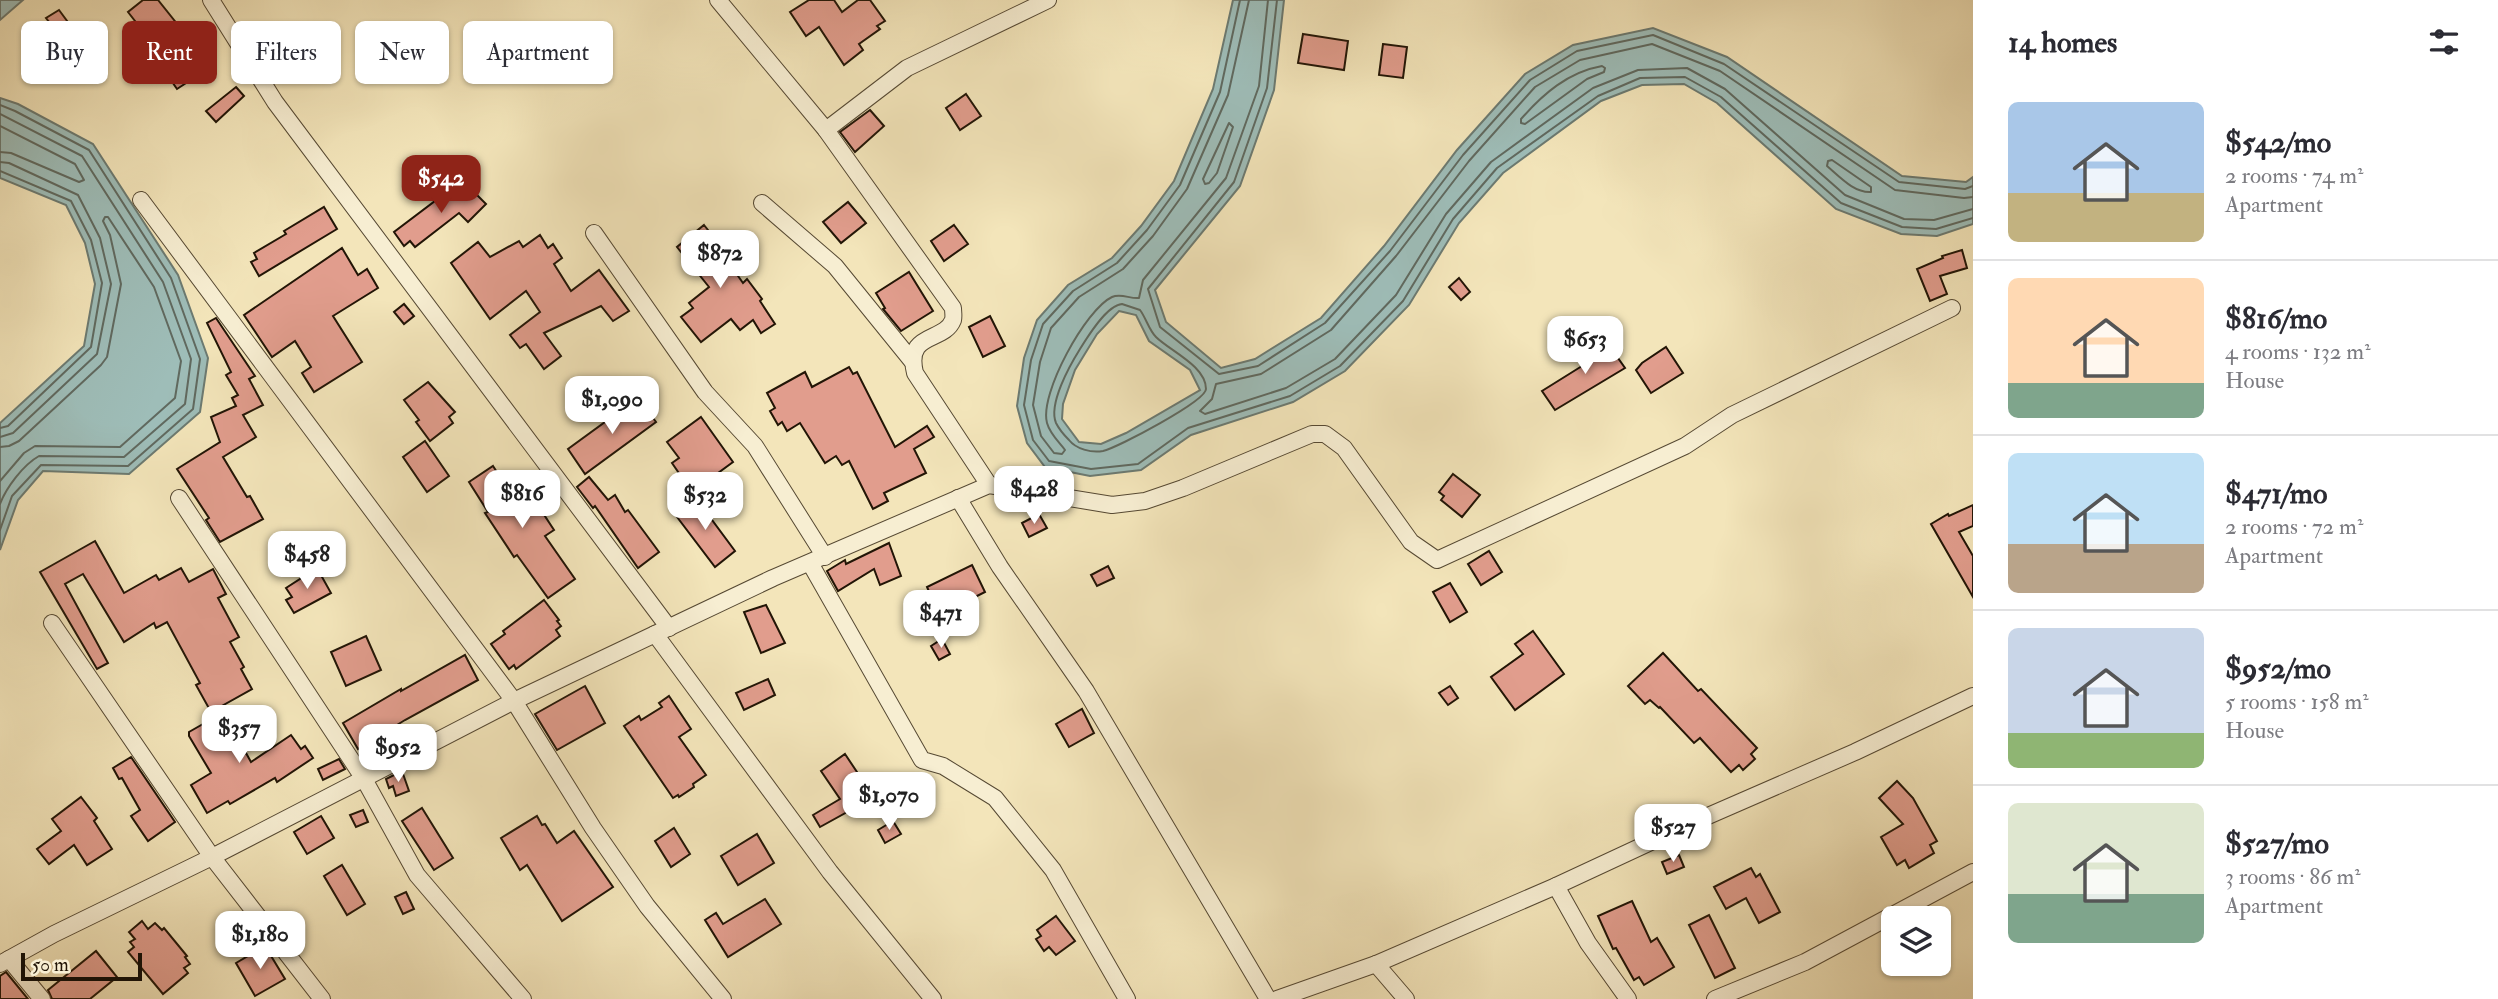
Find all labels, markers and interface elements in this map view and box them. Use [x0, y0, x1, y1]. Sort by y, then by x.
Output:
chip: Buy [21, 21, 108, 84]
chip: Rent [122, 21, 217, 84]
chip: Filters [231, 21, 341, 84]
chip: New [355, 21, 449, 84]
chip: Apartment [463, 21, 613, 84]
icon: filters [2425, 23, 2463, 61]
text: 14 homes [2008, 24, 2117, 61]
text: $542/mo [2225, 124, 2331, 161]
icon: home [2064, 130, 2148, 214]
pin: $542 [400, 156, 482, 215]
text: 2 rooms · 74 m² [2225, 161, 2364, 190]
text: $542 [418, 163, 464, 192]
text: Apartment [2225, 190, 2323, 219]
pin: $872 [679, 230, 761, 290]
text: $872 [697, 238, 743, 267]
text: $816/mo [2225, 300, 2327, 337]
icon: home [2064, 306, 2148, 390]
pin: $653 [1544, 316, 1626, 376]
text: $653 [1563, 324, 1607, 353]
text: 4 rooms · 132 m² [2225, 337, 2371, 366]
text: House [2225, 366, 2284, 395]
pin: $1,090 [555, 376, 669, 436]
text: $1,090 [581, 384, 643, 413]
pin: $428 [993, 466, 1075, 526]
pin: $816 [481, 470, 563, 530]
pin: $532 [664, 472, 746, 532]
text: $428 [1010, 474, 1058, 503]
text: $471/mo [2225, 475, 2327, 512]
text: $816 [500, 478, 544, 507]
text: $532 [683, 480, 727, 509]
icon: home [2064, 481, 2148, 565]
text: 2 rooms · 72 m² [2225, 512, 2363, 541]
pin: $458 [266, 532, 348, 591]
text: $458 [284, 539, 330, 568]
text: Apartment [2225, 541, 2323, 570]
pin: $471 [900, 590, 982, 650]
text: $471 [919, 598, 963, 627]
text: $952/mo [2225, 650, 2331, 687]
icon: home [2064, 656, 2148, 740]
text: 5 rooms · 158 m² [2225, 687, 2369, 716]
pin: $357 [198, 706, 280, 765]
text: $357 [218, 713, 260, 742]
text: House [2225, 716, 2284, 745]
pin: $952 [357, 724, 439, 784]
text: $952 [375, 732, 421, 761]
pin: $1,070 [832, 772, 946, 832]
text: $1,070 [859, 780, 919, 809]
pin: $527 [1632, 804, 1714, 864]
text: $527 [1650, 812, 1696, 841]
text: $527/mo [2225, 825, 2329, 862]
icon: home [2064, 831, 2148, 915]
text: 3 rooms · 86 m² [2225, 862, 2361, 891]
text: Apartment [2225, 891, 2323, 920]
map controls [1881, 906, 1951, 976]
button: layers [1881, 906, 1951, 976]
pin: $1,180 [203, 912, 317, 971]
text: $1,180 [231, 919, 289, 948]
scale bar [21, 950, 142, 982]
text: 50 m [32, 953, 69, 977]

